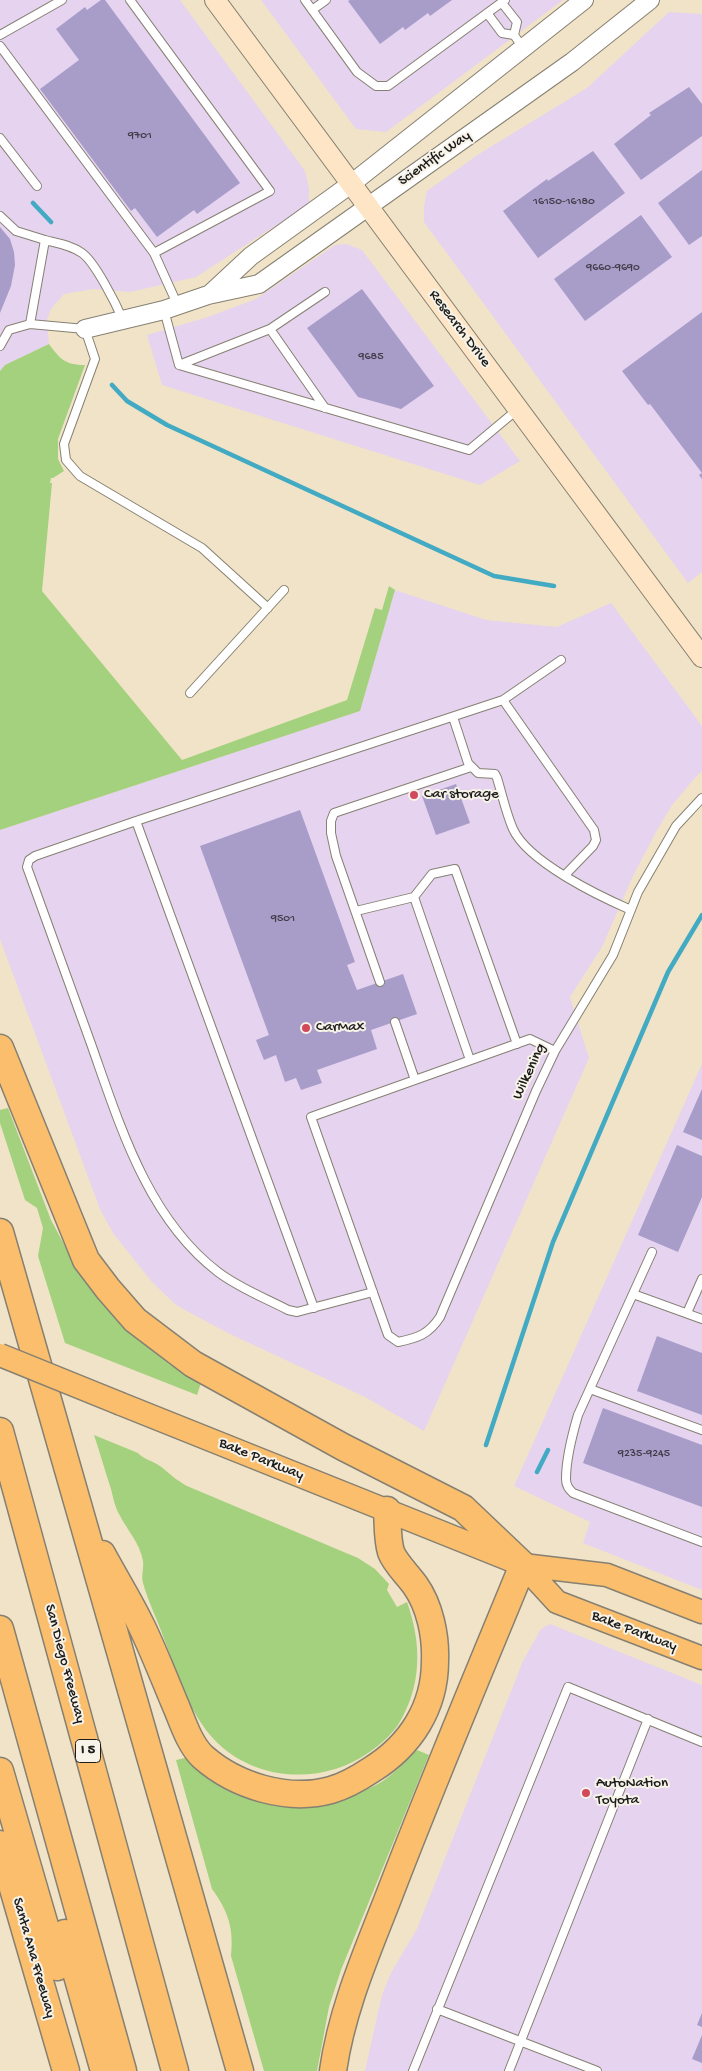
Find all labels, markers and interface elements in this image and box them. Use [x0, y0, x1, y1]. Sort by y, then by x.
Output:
street label: Scientific Way [395, 127, 475, 191]
house number: 9701 [128, 129, 152, 143]
house number: 16150-16180 [533, 195, 595, 209]
house number: 9660-9690 [586, 261, 640, 275]
street label: Research Drive [424, 287, 494, 371]
house number: 9685 [359, 350, 383, 364]
place label: Car storage [424, 786, 499, 804]
marker: Car storage [408, 789, 420, 801]
house number: 9501 [271, 912, 295, 926]
place label: CarMax [316, 1019, 364, 1037]
marker: CarMax [300, 1022, 312, 1034]
street label: Wilkening [509, 1041, 551, 1103]
street label: Bake Parkway [216, 1435, 306, 1485]
house number: 9235-9245 [618, 1447, 670, 1461]
street label: San Diego Freeway [39, 1603, 89, 1725]
street label: Bake Parkway [589, 1607, 679, 1657]
road number: I 5 [76, 1740, 100, 1762]
place label: AutoNation Toyota [596, 1775, 668, 1810]
marker: AutoNation Toyota [580, 1787, 592, 1799]
street label: Santa Ana Freeway [7, 1896, 59, 2020]

